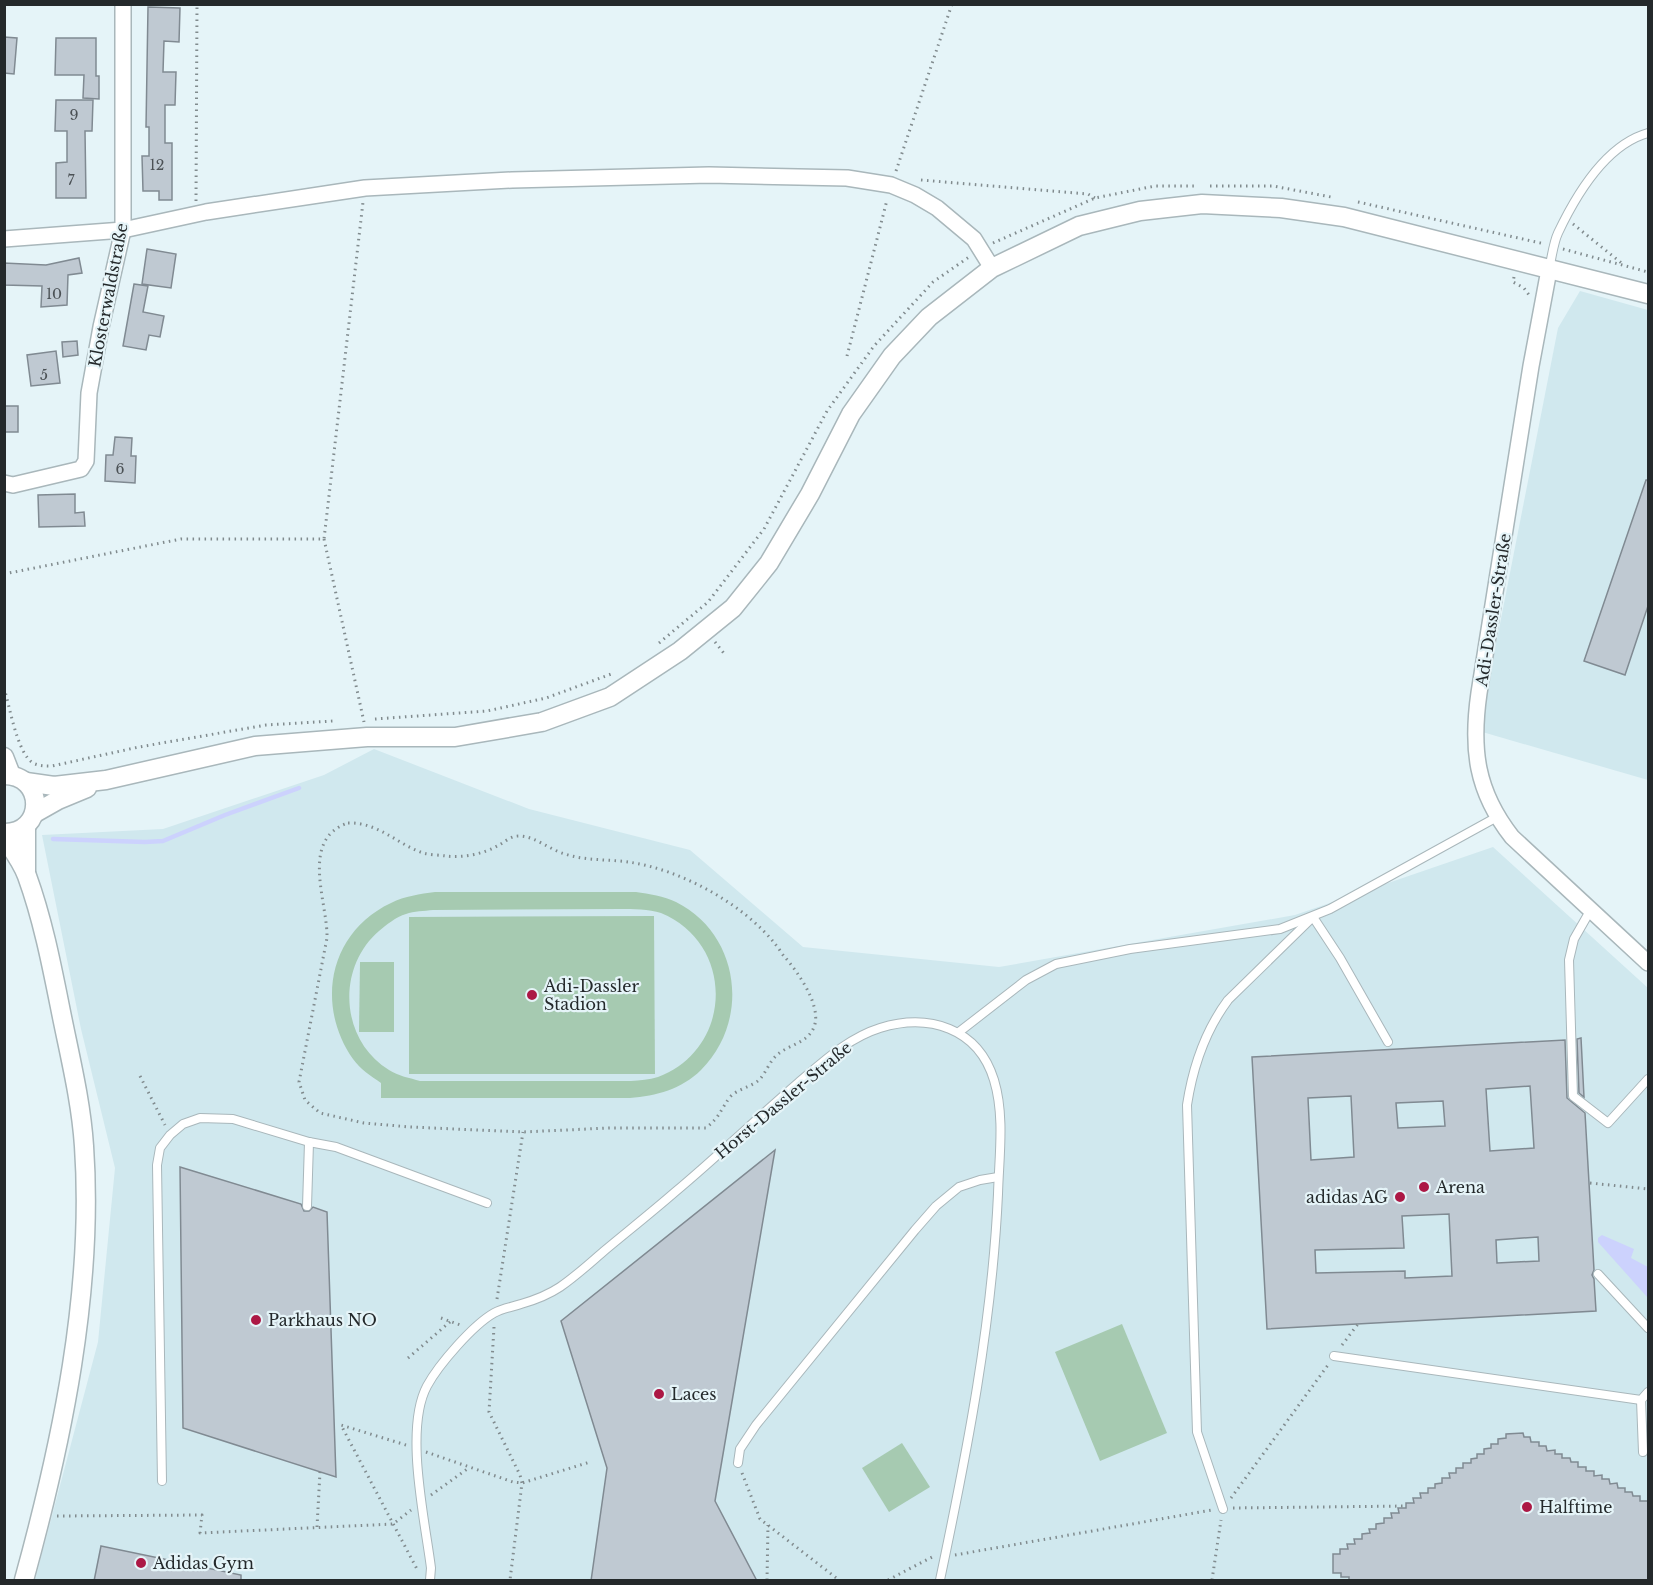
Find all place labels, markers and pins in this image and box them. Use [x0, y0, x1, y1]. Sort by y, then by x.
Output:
place label: Adi-Dassler Stadion [543, 976, 639, 1014]
marker: Adi-Dassler Stadion [525, 988, 539, 1002]
place label: Arena [1435, 1177, 1485, 1197]
marker: Arena [1417, 1180, 1431, 1194]
place label: adidas AG [1306, 1187, 1388, 1207]
marker: adidas AG [1393, 1190, 1407, 1204]
place label: Parkhaus NO [268, 1310, 377, 1330]
marker: Parkhaus NO [249, 1313, 263, 1327]
place label: Laces [671, 1384, 717, 1404]
marker: Laces [652, 1387, 666, 1401]
place label: Halftime [1539, 1497, 1612, 1517]
marker: Halftime [1520, 1500, 1534, 1514]
place label: Adidas Gym [152, 1553, 254, 1573]
marker: Adidas Gym [134, 1556, 148, 1570]

